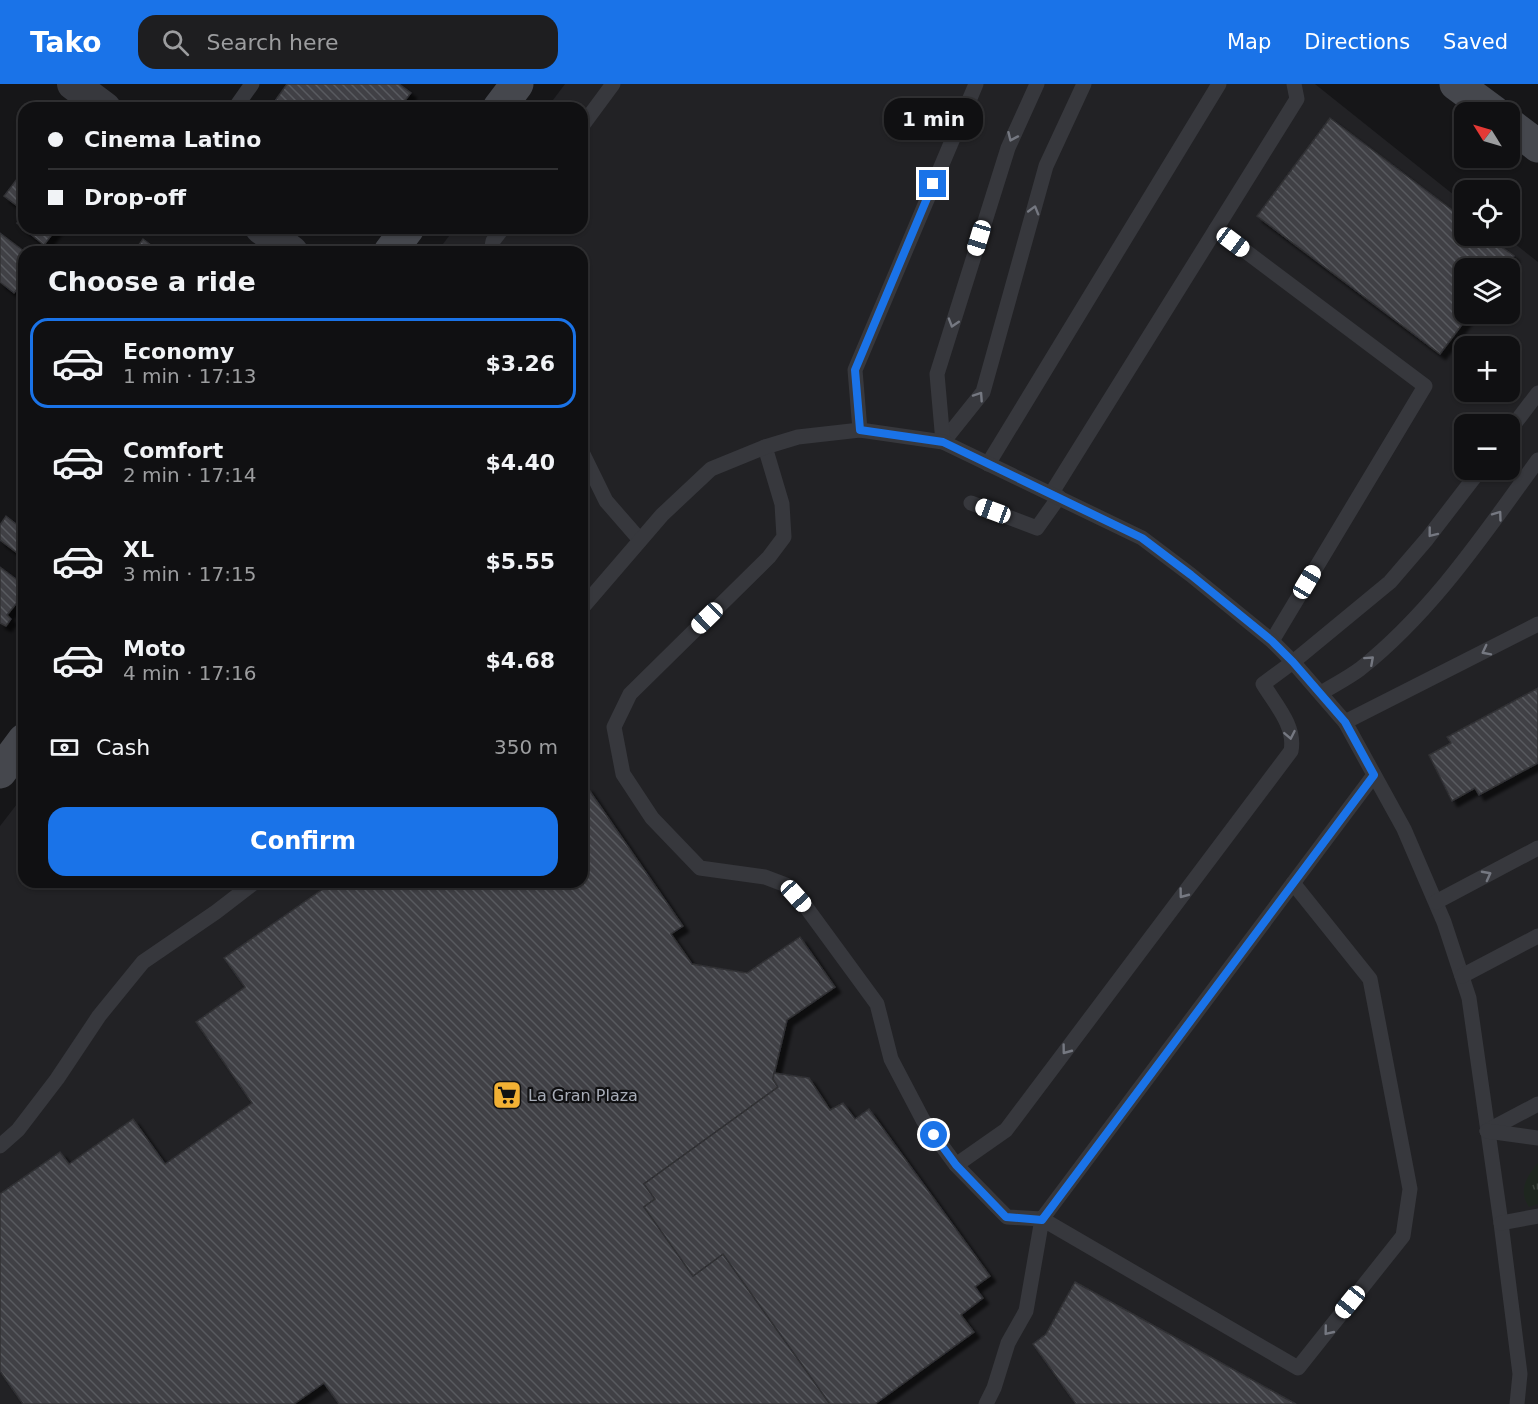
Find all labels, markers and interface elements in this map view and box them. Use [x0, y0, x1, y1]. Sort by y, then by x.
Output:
search box [138, 15, 558, 69]
text: Tako [30, 26, 102, 59]
icon: search [159, 26, 192, 59]
text: Search here [207, 30, 339, 55]
text: Map [1227, 30, 1271, 54]
text: Directions [1304, 30, 1410, 54]
text: Saved [1443, 30, 1508, 54]
callout: 1 min [884, 97, 982, 139]
north arrow [1454, 102, 1520, 168]
map controls [1454, 102, 1520, 480]
text: 1 min [902, 107, 965, 131]
text: Cinema Latino [84, 127, 261, 152]
one-way arrow [1008, 131, 1020, 142]
route end [919, 170, 946, 197]
button: locate [1454, 180, 1520, 246]
text: Drop-off [84, 185, 186, 210]
one-way arrow [1027, 205, 1039, 216]
car [965, 218, 993, 258]
car [1213, 224, 1253, 260]
button: layers [1454, 258, 1520, 324]
text: Choose a ride [48, 266, 256, 297]
one-way arrow [948, 317, 960, 328]
icon: car [51, 336, 105, 390]
button: + [1454, 336, 1520, 402]
text: Economy [123, 339, 234, 364]
text: $3.26 [485, 351, 555, 376]
text: 1 min · 17:13 [123, 364, 257, 388]
one-way arrow [971, 392, 983, 402]
button: − [1454, 414, 1520, 480]
icon: car [51, 435, 105, 489]
text: Comfort [123, 438, 223, 463]
text: $4.40 [485, 450, 555, 475]
text: 2 min · 17:14 [123, 463, 257, 487]
car [973, 496, 1013, 526]
one-way arrow [1491, 510, 1502, 521]
one-way arrow [1428, 526, 1439, 537]
icon: car [51, 534, 105, 588]
text: XL [123, 537, 154, 562]
text: $5.55 [485, 549, 555, 574]
text: 3 min · 17:15 [123, 562, 257, 586]
car [1290, 562, 1324, 602]
car [688, 599, 726, 637]
icon: car [51, 633, 105, 687]
text: Moto [123, 636, 186, 661]
one-way arrow [1482, 644, 1492, 655]
text: $4.68 [485, 648, 555, 673]
one-way arrow [1363, 656, 1373, 667]
text: 4 min · 17:16 [123, 661, 257, 685]
one-way arrow [1283, 730, 1296, 740]
icon: cash [48, 731, 81, 764]
text: Cash [96, 735, 150, 760]
text: 350 m [494, 735, 558, 759]
button: Confirm [48, 807, 558, 876]
one-way arrow [1481, 871, 1491, 882]
car [777, 877, 815, 915]
one-way arrow [1180, 887, 1191, 898]
one-way arrow [1063, 1043, 1074, 1054]
supermarket icon: La Gran Plaza [491, 1079, 523, 1111]
place label: La Gran Plaza [528, 1086, 638, 1105]
route start [920, 1121, 947, 1148]
car [1332, 1282, 1368, 1322]
one-way arrow [1324, 1324, 1335, 1335]

